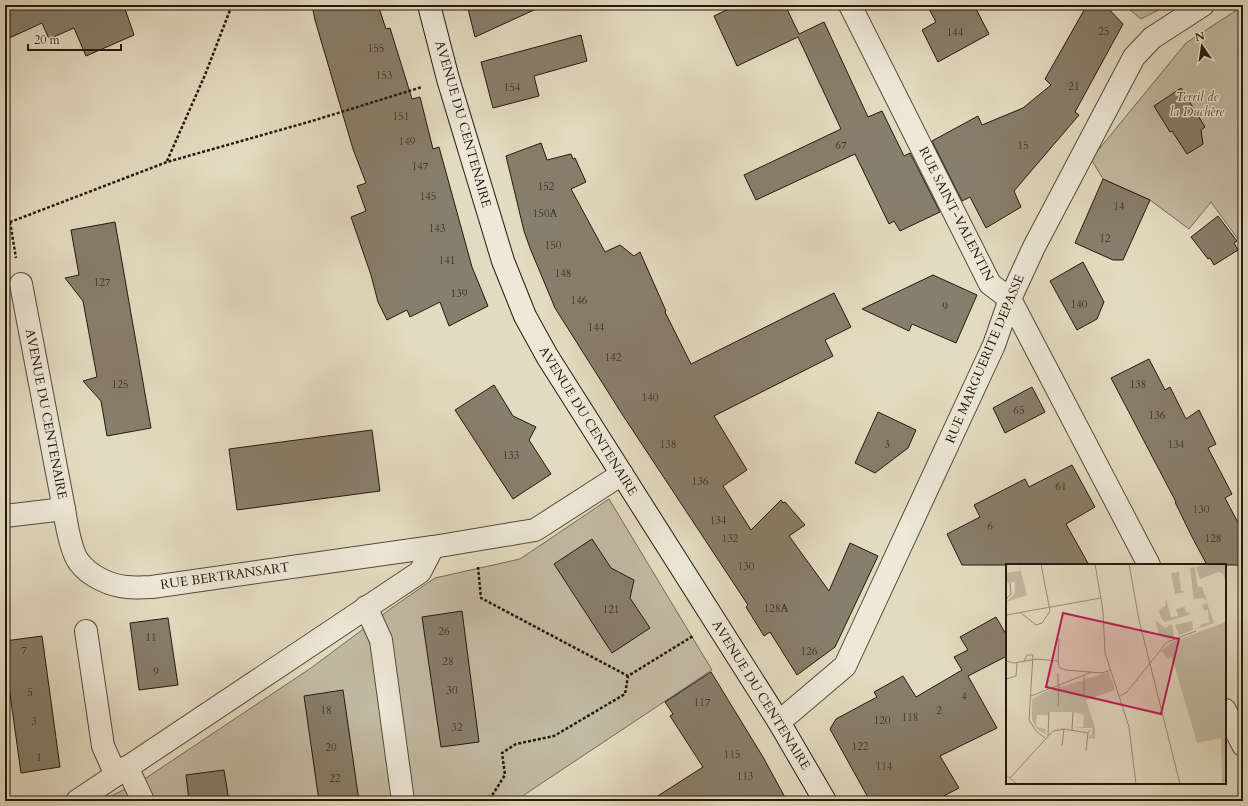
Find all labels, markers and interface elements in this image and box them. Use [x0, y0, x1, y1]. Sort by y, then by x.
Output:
house number: 25 [1098, 24, 1110, 39]
house number: 144 [947, 25, 964, 40]
scale bar [28, 26, 121, 52]
north arrow [1182, 26, 1222, 66]
text: N [1194, 28, 1207, 45]
text: 20 m [34, 32, 61, 48]
street label: AVENUE DU CENTENAIRE [430, 38, 496, 210]
house number: 155 [368, 41, 384, 56]
house number: 153 [376, 68, 393, 83]
house number: 21 [1068, 79, 1080, 94]
house number: 154 [504, 80, 521, 95]
park label: Terril de la Duchère [1170, 88, 1225, 121]
house number: 151 [393, 109, 409, 124]
house number: 149 [399, 134, 416, 149]
house number: 67 [835, 138, 847, 153]
house number: 15 [1017, 138, 1029, 153]
street label: RUE SAINT-VALENTIN [914, 144, 998, 284]
house number: 147 [412, 159, 429, 174]
house number: 152 [538, 179, 555, 194]
house number: 145 [420, 189, 436, 204]
house number: 14 [1113, 199, 1125, 214]
house number: 150A [533, 206, 558, 221]
house number: 143 [429, 221, 446, 236]
house number: 12 [1099, 231, 1111, 246]
house number: 150 [545, 238, 562, 253]
house number: 141 [439, 253, 455, 268]
house number: 148 [555, 266, 571, 281]
street label: RUE MARGUERITE DEPASSE [941, 272, 1029, 446]
house number: 127 [94, 275, 111, 290]
house number: 139 [451, 286, 468, 301]
house number: 146 [571, 293, 588, 308]
house number: 140 [1071, 297, 1088, 312]
house number: 9 [942, 299, 948, 314]
house number: 144 [588, 320, 605, 335]
street label: AVENUE DU CENTENAIRE [21, 327, 71, 501]
street label: AVENUE DU CENTENAIRE [534, 343, 642, 499]
house number: 142 [605, 350, 622, 365]
house number: 125 [112, 377, 128, 392]
house number: 138 [1130, 377, 1146, 392]
house number: 140 [642, 390, 659, 405]
house number: 65 [1013, 403, 1025, 418]
house number: 136 [1149, 408, 1166, 423]
house number: 138 [660, 437, 676, 452]
house number: 3 [884, 437, 890, 452]
house number: 134 [1168, 437, 1185, 452]
house number: 133 [503, 448, 520, 463]
house number: 136 [692, 474, 709, 489]
house number: 61 [1055, 479, 1067, 494]
house number: 130 [1193, 502, 1210, 517]
house number: 134 [710, 513, 727, 528]
house number: 6 [987, 519, 993, 534]
house number: 132 [722, 531, 739, 546]
house number: 128 [1205, 531, 1221, 546]
street label: RUE BERTRANSART [159, 558, 291, 594]
house number: 130 [738, 559, 755, 574]
inset map [1006, 564, 1226, 784]
house number: 128A [764, 601, 789, 616]
house number: 121 [603, 602, 619, 617]
street label: AVENUE DU CENTENAIRE [707, 617, 815, 773]
house number: 26 [438, 624, 450, 639]
house number: 11 [145, 630, 157, 645]
house number: 7 [21, 643, 27, 658]
house number: 126 [801, 644, 818, 659]
house number: 28 [442, 654, 454, 669]
house number: 9 [153, 664, 159, 679]
house number: 30 [446, 683, 458, 698]
house number: 5 [27, 685, 33, 700]
house number: 4 [961, 689, 967, 704]
house number: 117 [694, 695, 711, 710]
house number: 18 [320, 703, 332, 718]
house number: 2 [936, 703, 942, 718]
house number: 118 [902, 710, 918, 725]
house number: 120 [874, 713, 891, 728]
house number: 3 [31, 714, 37, 729]
house number: 32 [451, 720, 463, 735]
house number: 122 [852, 739, 869, 754]
house number: 20 [325, 740, 337, 755]
house number: 115 [724, 747, 740, 762]
house number: 1 [36, 750, 42, 765]
house number: 114 [876, 759, 893, 774]
house number: 113 [737, 769, 754, 784]
house number: 22 [329, 771, 341, 786]

